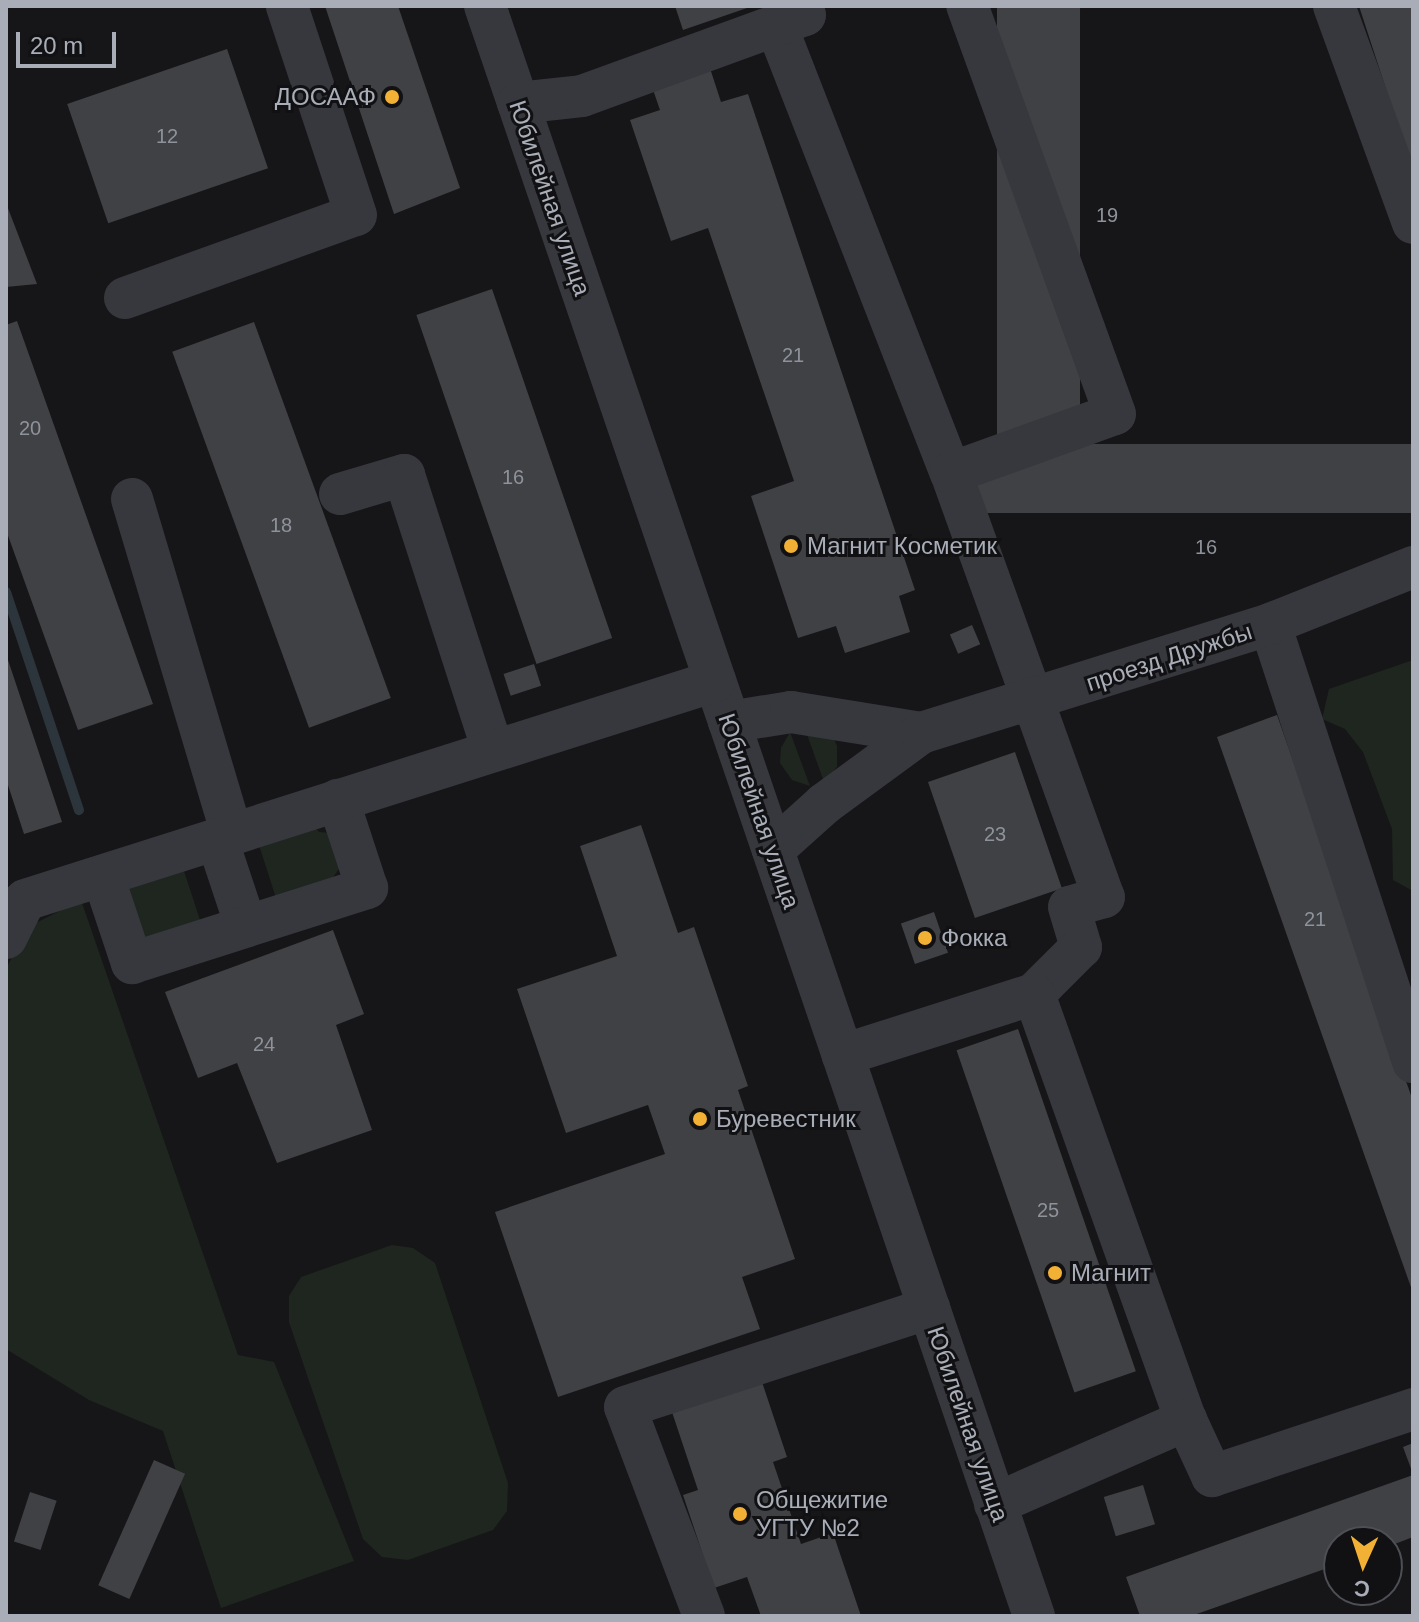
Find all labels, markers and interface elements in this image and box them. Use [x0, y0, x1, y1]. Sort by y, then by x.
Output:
scale bar [20, 16, 120, 66]
text: 20 m [30, 32, 83, 59]
place label: ДОСААФ [275, 83, 376, 111]
marker: ДОСААФ [383, 88, 401, 106]
street label: Юбилейная улица [503, 97, 597, 299]
house number: 12 [156, 124, 178, 148]
house number: 19 [1096, 203, 1118, 227]
house number: 21 [782, 343, 804, 367]
house number: 20 [19, 416, 41, 440]
house number: 16 [502, 465, 524, 489]
house number: 18 [270, 513, 292, 537]
place label: Магнит Косметик [807, 532, 997, 560]
house number: 16 [1195, 535, 1217, 559]
marker: Магнит Косметик [782, 537, 800, 555]
street label: проезд Дружбы [1082, 617, 1256, 697]
street label: Юбилейная улица [712, 710, 806, 912]
house number: 23 [984, 822, 1006, 846]
house number: 21 [1304, 907, 1326, 931]
place label: Фокка [941, 924, 1007, 952]
marker: Фокка [916, 929, 934, 947]
house number: 24 [253, 1032, 275, 1056]
place label: Буревестник [716, 1105, 856, 1133]
marker: Буревестник [691, 1110, 709, 1128]
house number: 25 [1037, 1198, 1059, 1222]
place label: Магнит [1071, 1259, 1151, 1287]
marker: Магнит [1046, 1264, 1064, 1282]
street label: Юбилейная улица [921, 1323, 1015, 1525]
place label: Общежитие УГТУ №2 [756, 1486, 888, 1542]
marker: Общежитие УГТУ №2 [731, 1505, 749, 1523]
north arrow [1323, 1526, 1403, 1606]
text: С [1353, 1576, 1370, 1601]

